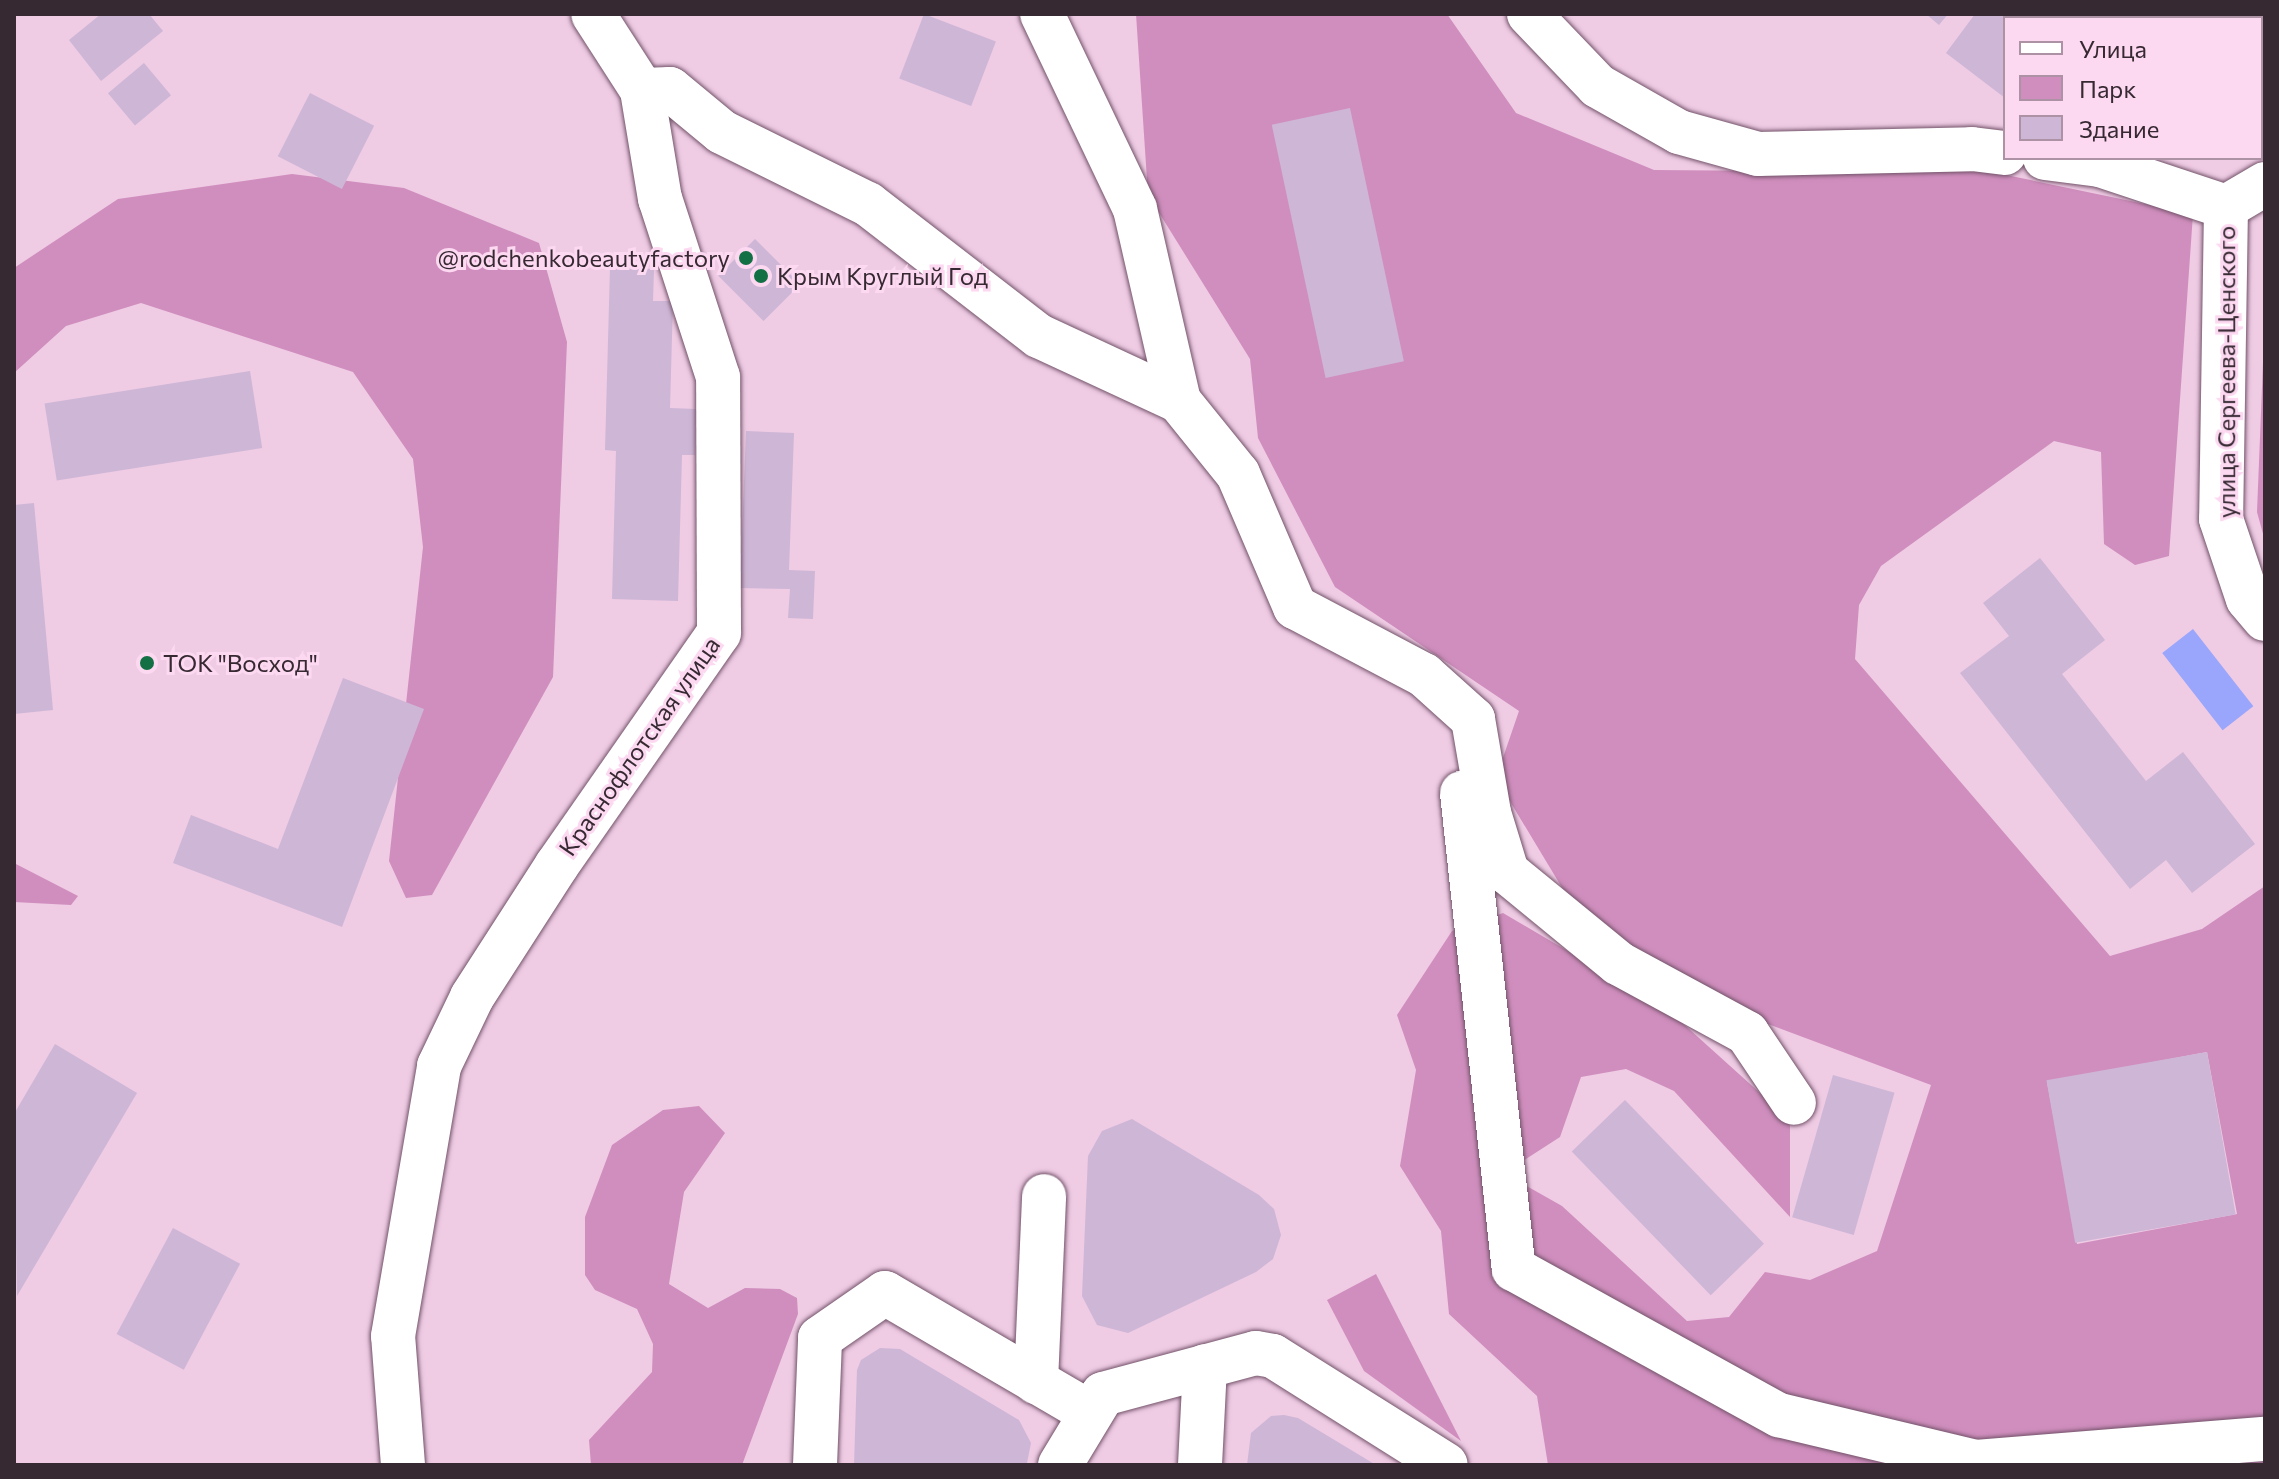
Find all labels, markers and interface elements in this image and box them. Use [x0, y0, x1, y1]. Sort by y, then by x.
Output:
legend [2003, 16, 2263, 160]
text: Улица [2079, 34, 2147, 63]
text: Парк [2079, 74, 2136, 103]
text: Здание [2079, 114, 2159, 143]
street label: улица Сергеева-Ценского [2212, 226, 2240, 518]
place label: @rodchenkobeautyfactory [438, 244, 730, 272]
marker: @rodchenkobeautyfactory [737, 249, 755, 267]
place label: Крым Круглый Год [777, 262, 988, 290]
marker: Крым Круглый Год [752, 267, 770, 285]
street label: Краснофлотская улица [552, 631, 726, 861]
place label: ТОК "Восход" [163, 649, 318, 677]
marker: ТОК "Восход" [138, 654, 156, 672]

